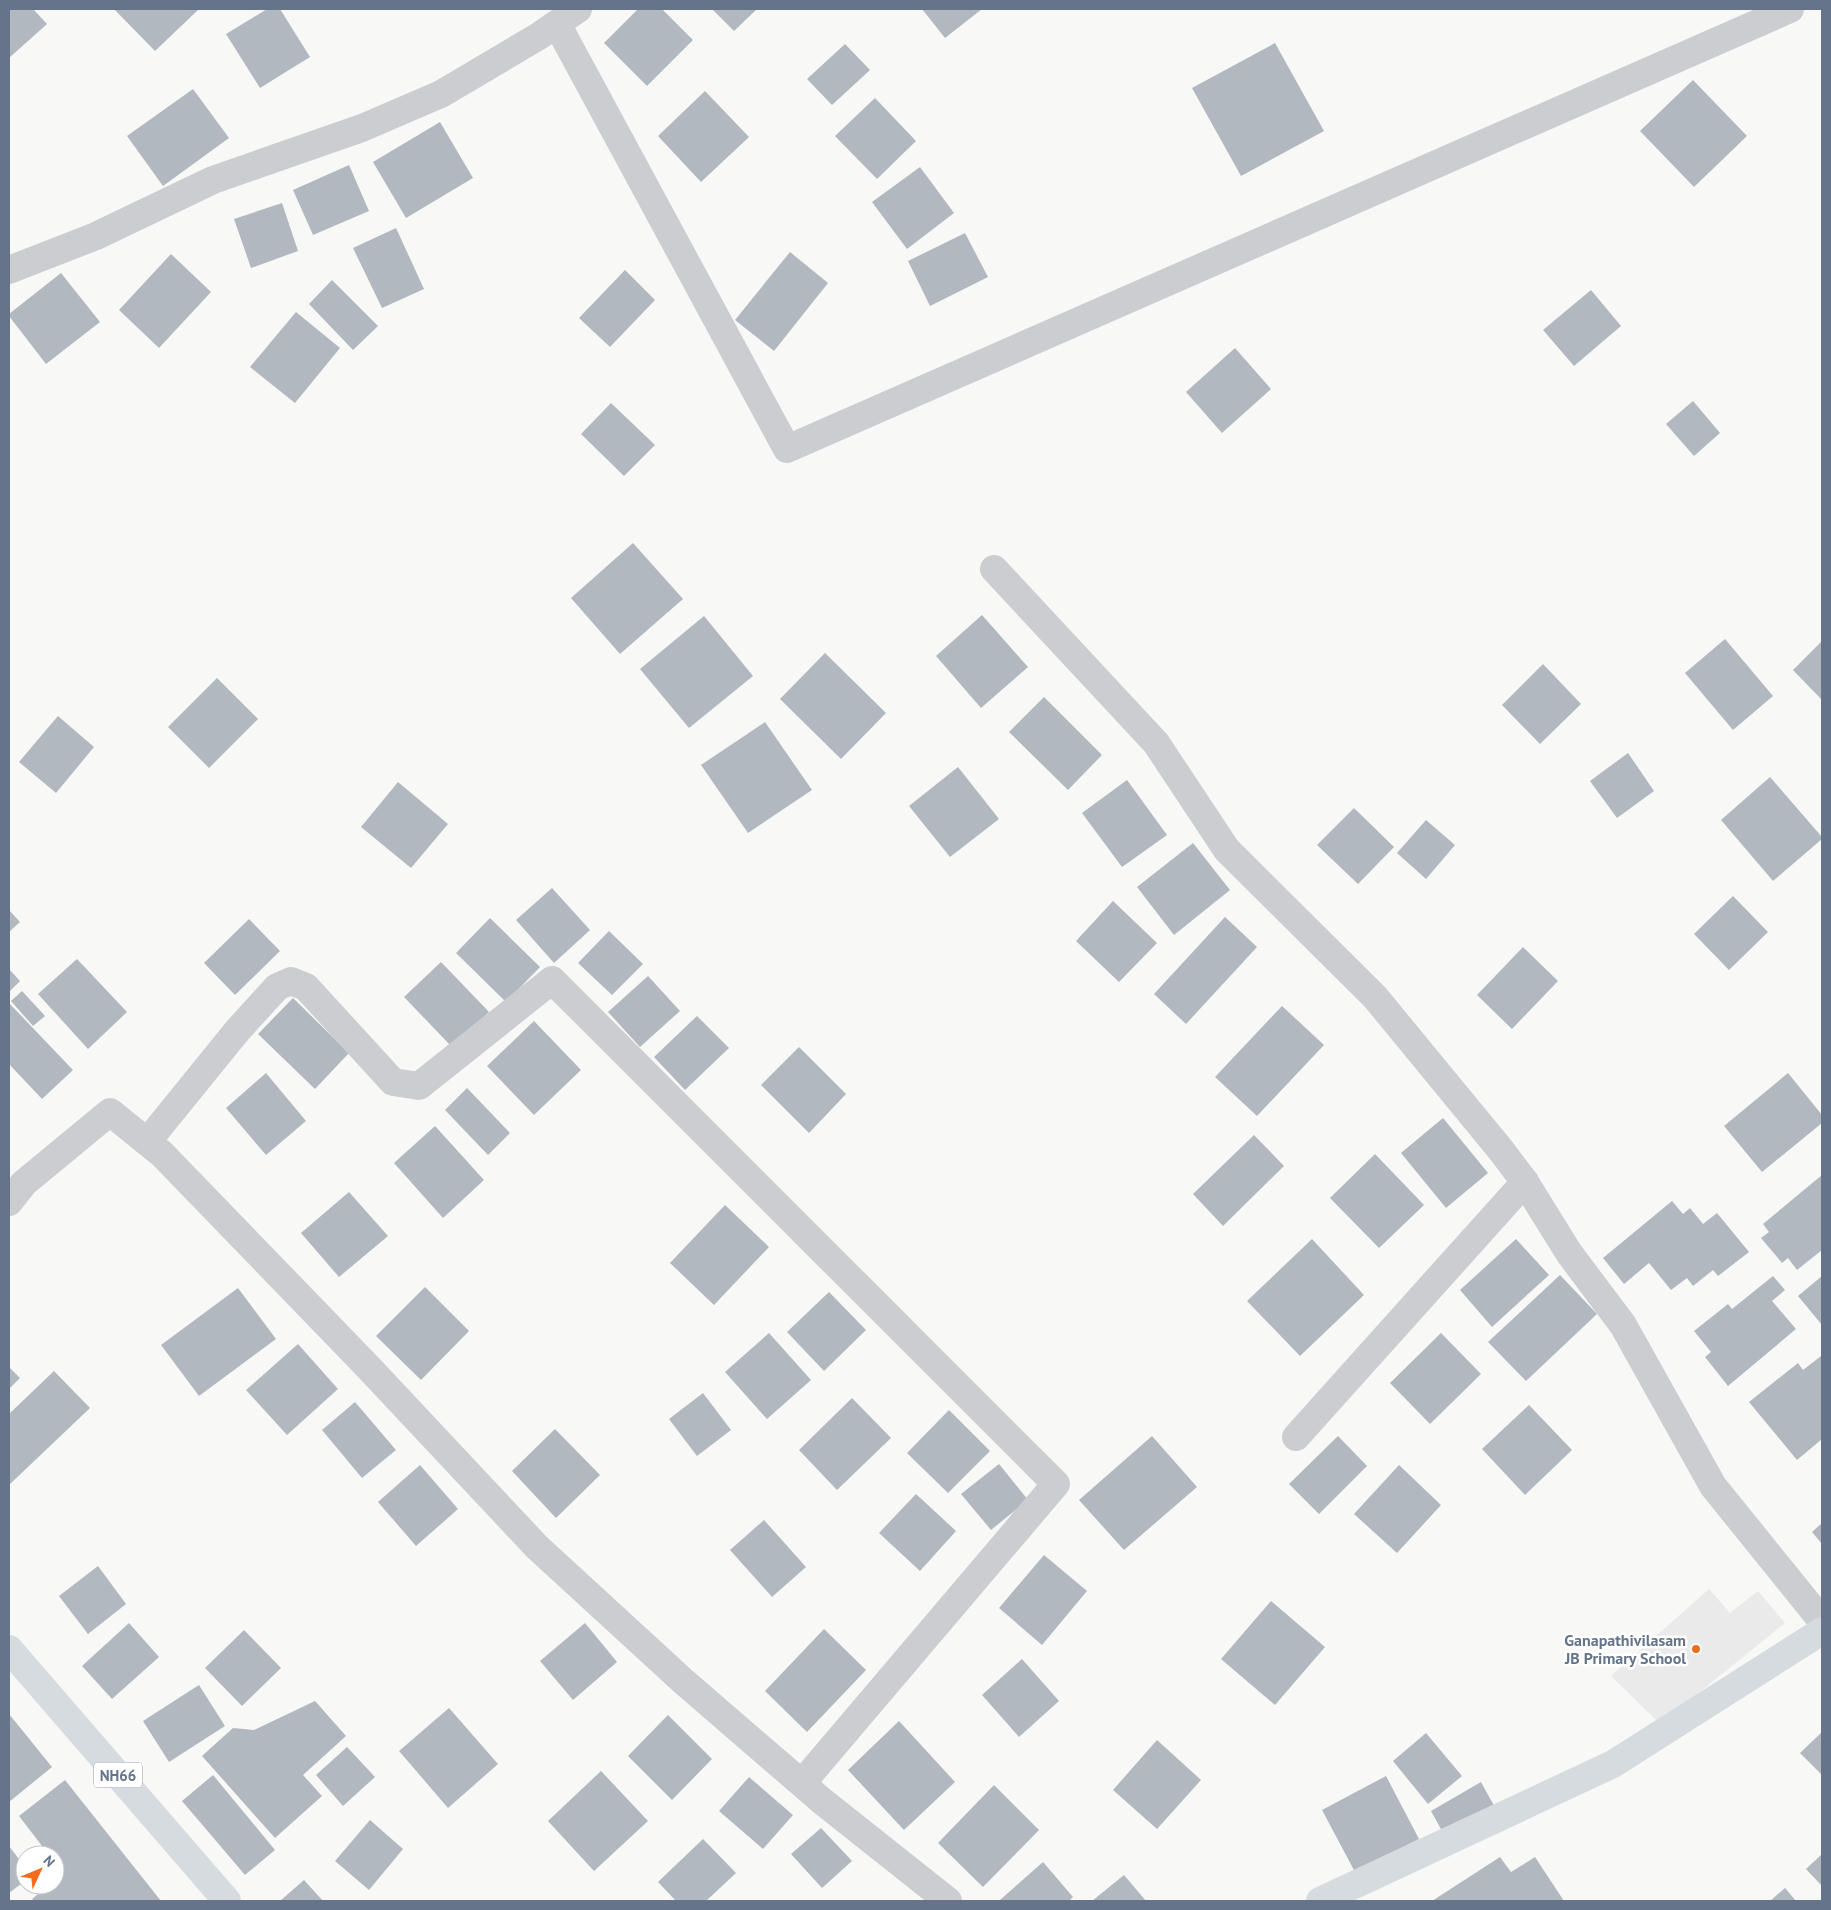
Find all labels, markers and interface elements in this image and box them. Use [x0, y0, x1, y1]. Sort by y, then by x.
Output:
place label: Ganapathivilasam JB Primary School [1564, 1630, 1686, 1668]
marker: Ganapathivilasam JB Primary School [1690, 1643, 1702, 1655]
road number: NH66 [94, 1762, 142, 1788]
north arrow [15, 1845, 65, 1895]
text: N [40, 1851, 59, 1871]

